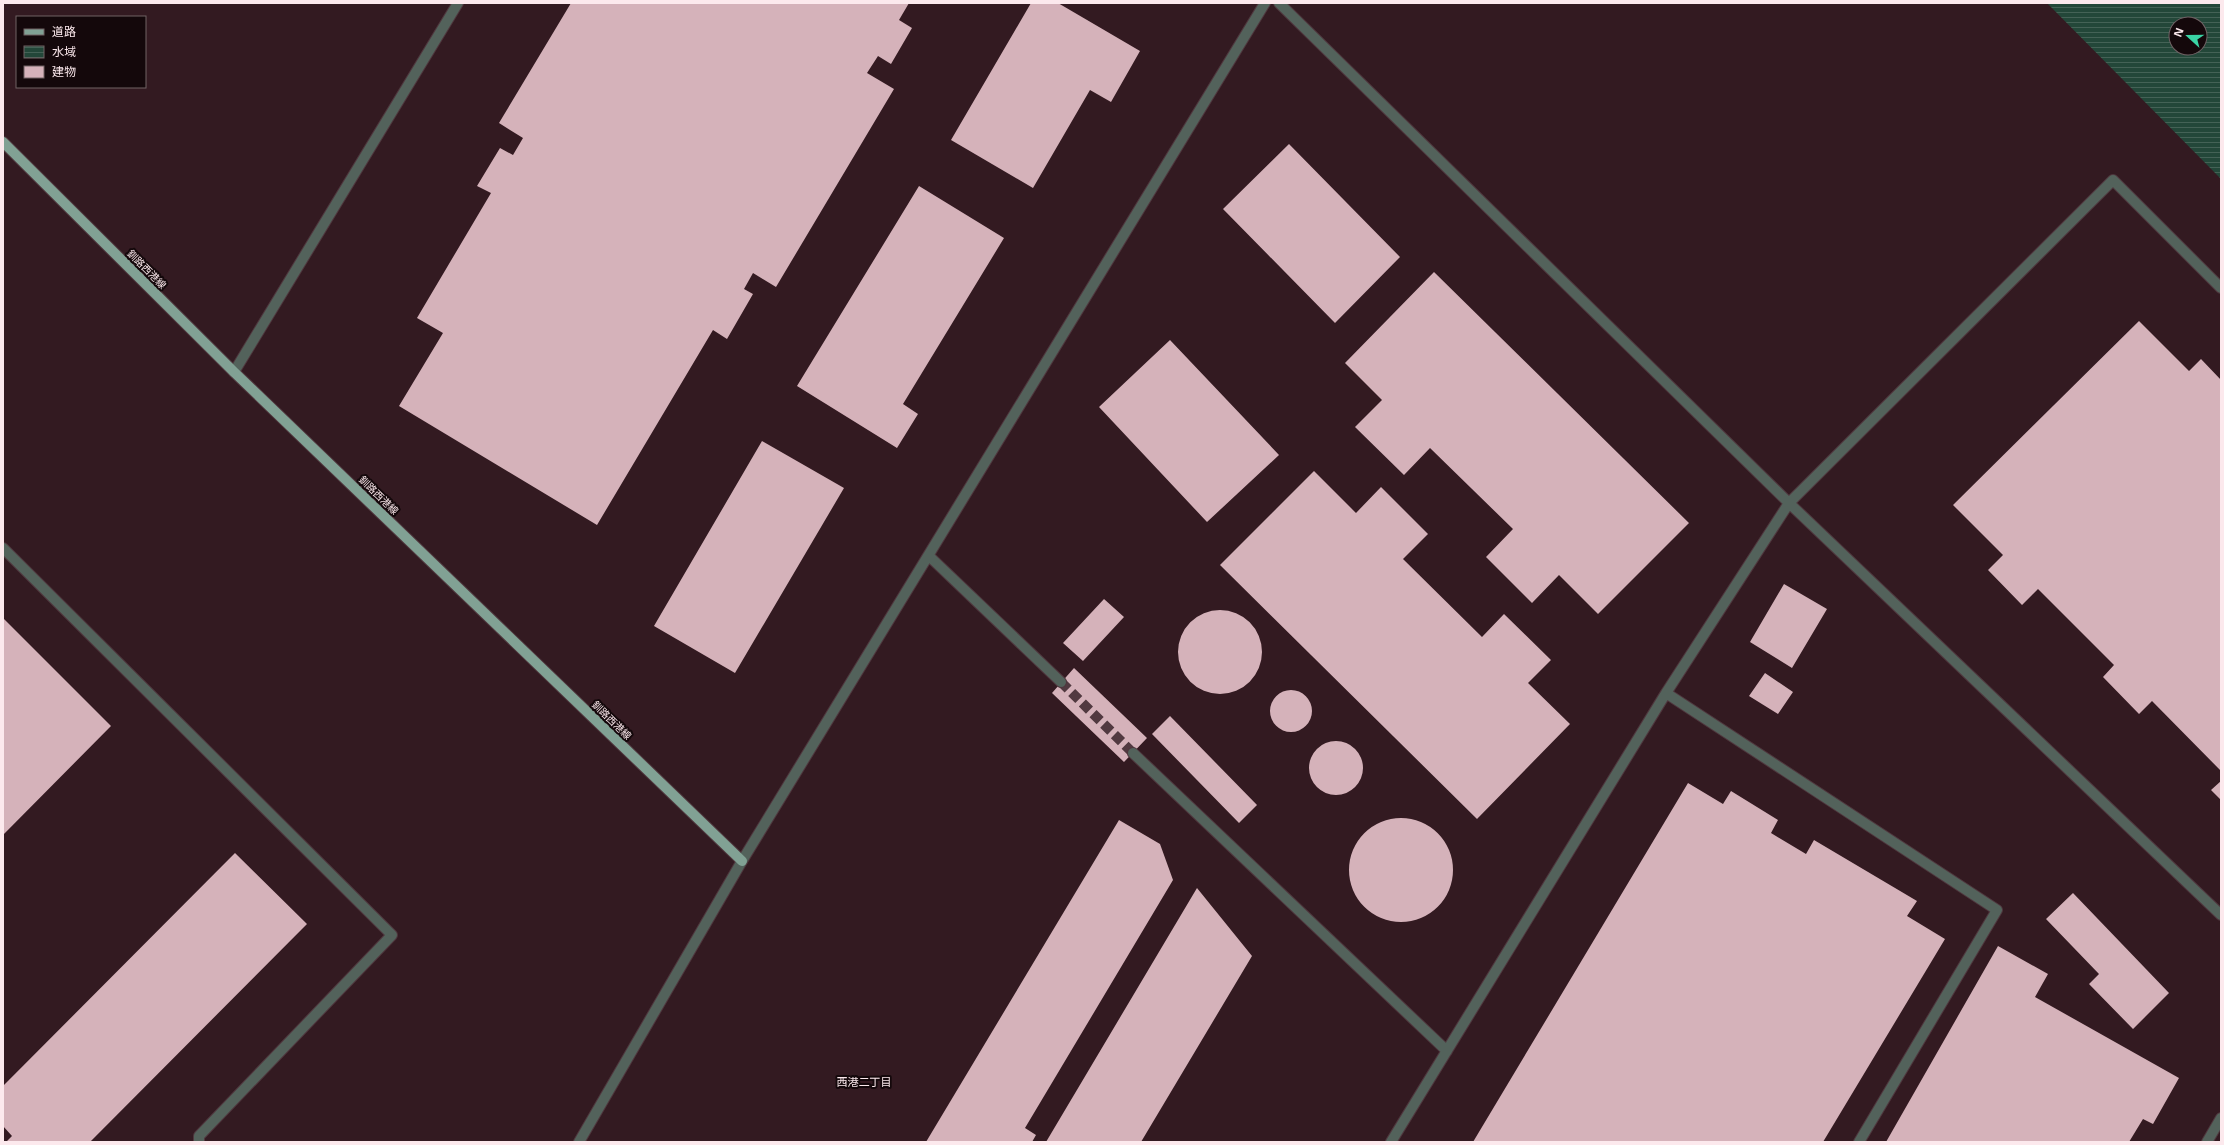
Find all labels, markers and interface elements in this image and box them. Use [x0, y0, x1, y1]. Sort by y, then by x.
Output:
legend [16, 16, 146, 88]
north arrow [2168, 16, 2208, 56]
text: 道路 [52, 23, 76, 40]
text: N [2170, 25, 2187, 39]
text: 水域 [52, 43, 76, 60]
text: 建物 [52, 63, 76, 80]
street label: 釧路西港線 [124, 246, 170, 292]
street label: 釧路西港線 [356, 473, 402, 517]
street label: 釧路西港線 [589, 698, 635, 742]
district label: 西港二丁目 [837, 1074, 892, 1089]

